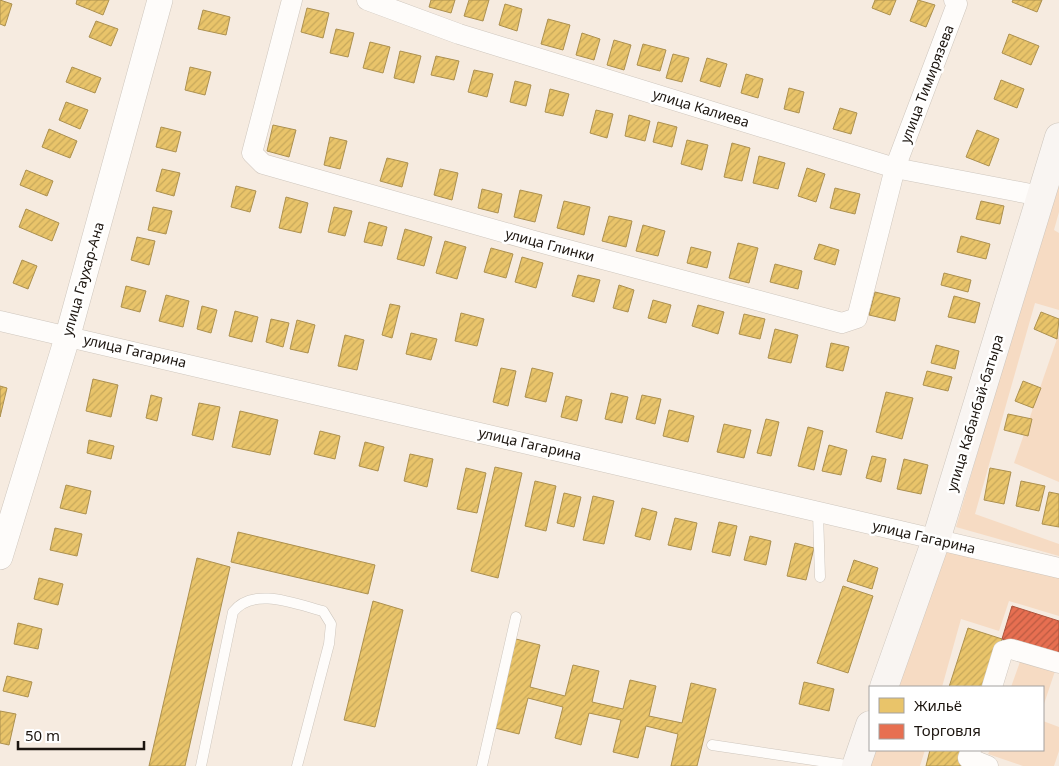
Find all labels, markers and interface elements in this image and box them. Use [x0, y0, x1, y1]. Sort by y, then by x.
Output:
street label: улица Тимирязева [895, 22, 958, 146]
street label: улица Калиева [651, 84, 752, 131]
street label: улица Гаухар-Ана [57, 220, 108, 338]
street label: улица Глинки [503, 223, 597, 266]
street label: улица Гагарина [82, 329, 188, 372]
street label: улица Кабанбай-батыра [942, 332, 1007, 494]
street label: улица Гагарина [477, 422, 583, 465]
street label: улица Гагарина [871, 515, 977, 558]
legend [869, 686, 1044, 751]
text: Жильё [914, 695, 962, 715]
scale bar [18, 718, 144, 750]
text: Торговля [914, 720, 981, 740]
text: 50 m [25, 725, 60, 745]

